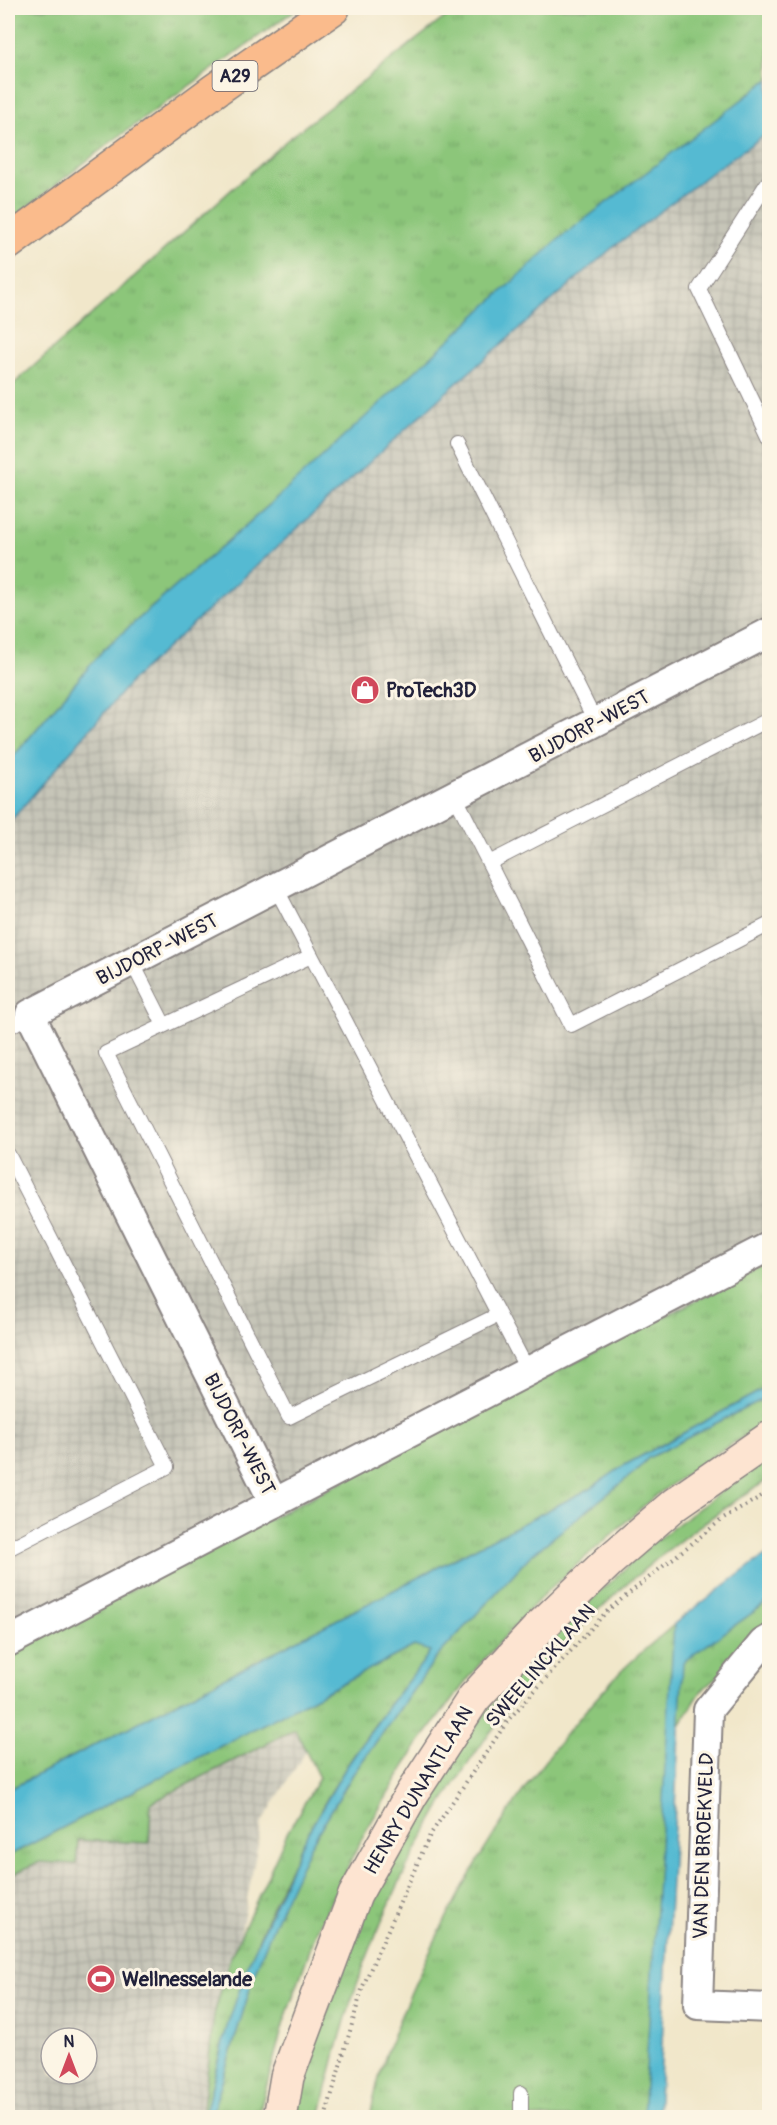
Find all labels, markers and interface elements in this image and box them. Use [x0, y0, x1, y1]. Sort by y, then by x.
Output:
road number: A29 [212, 61, 258, 91]
shop icon: ProTech3D [349, 674, 381, 706]
place label: ProTech3D [386, 678, 477, 703]
street label: BIJDORP-WEST [525, 684, 654, 769]
street label: BIJDORP-WEST [92, 908, 222, 991]
street label: BIJDORP-WEST [198, 1369, 281, 1499]
street label: SWEELINCKLAAN [480, 1599, 601, 1732]
street label: HENRY DUNANTLAAN [358, 1701, 479, 1879]
street label: VAN DEN BROEKVELD [688, 1752, 719, 1940]
sports icon: Wellnesselande [85, 1963, 117, 1995]
place label: Wellnesselande [122, 1967, 253, 1992]
north arrow [39, 2026, 99, 2086]
text: N [64, 2032, 75, 2052]

